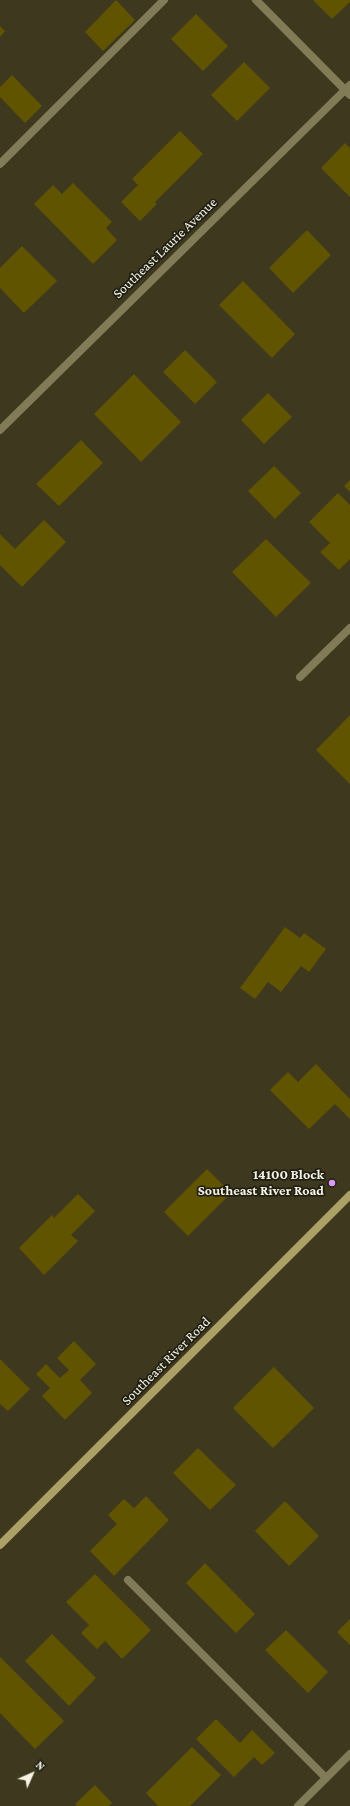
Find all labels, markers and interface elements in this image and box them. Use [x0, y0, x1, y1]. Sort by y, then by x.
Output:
street label: Southeast Laurie Avenue [110, 194, 220, 302]
place label: 14100 Block Southeast River Road [198, 1167, 324, 1200]
marker: 14100 Block Southeast River Road [327, 1178, 337, 1188]
street label: Southeast River Road [118, 1313, 214, 1409]
north arrow [12, 1754, 52, 1794]
text: N [34, 1759, 47, 1772]

